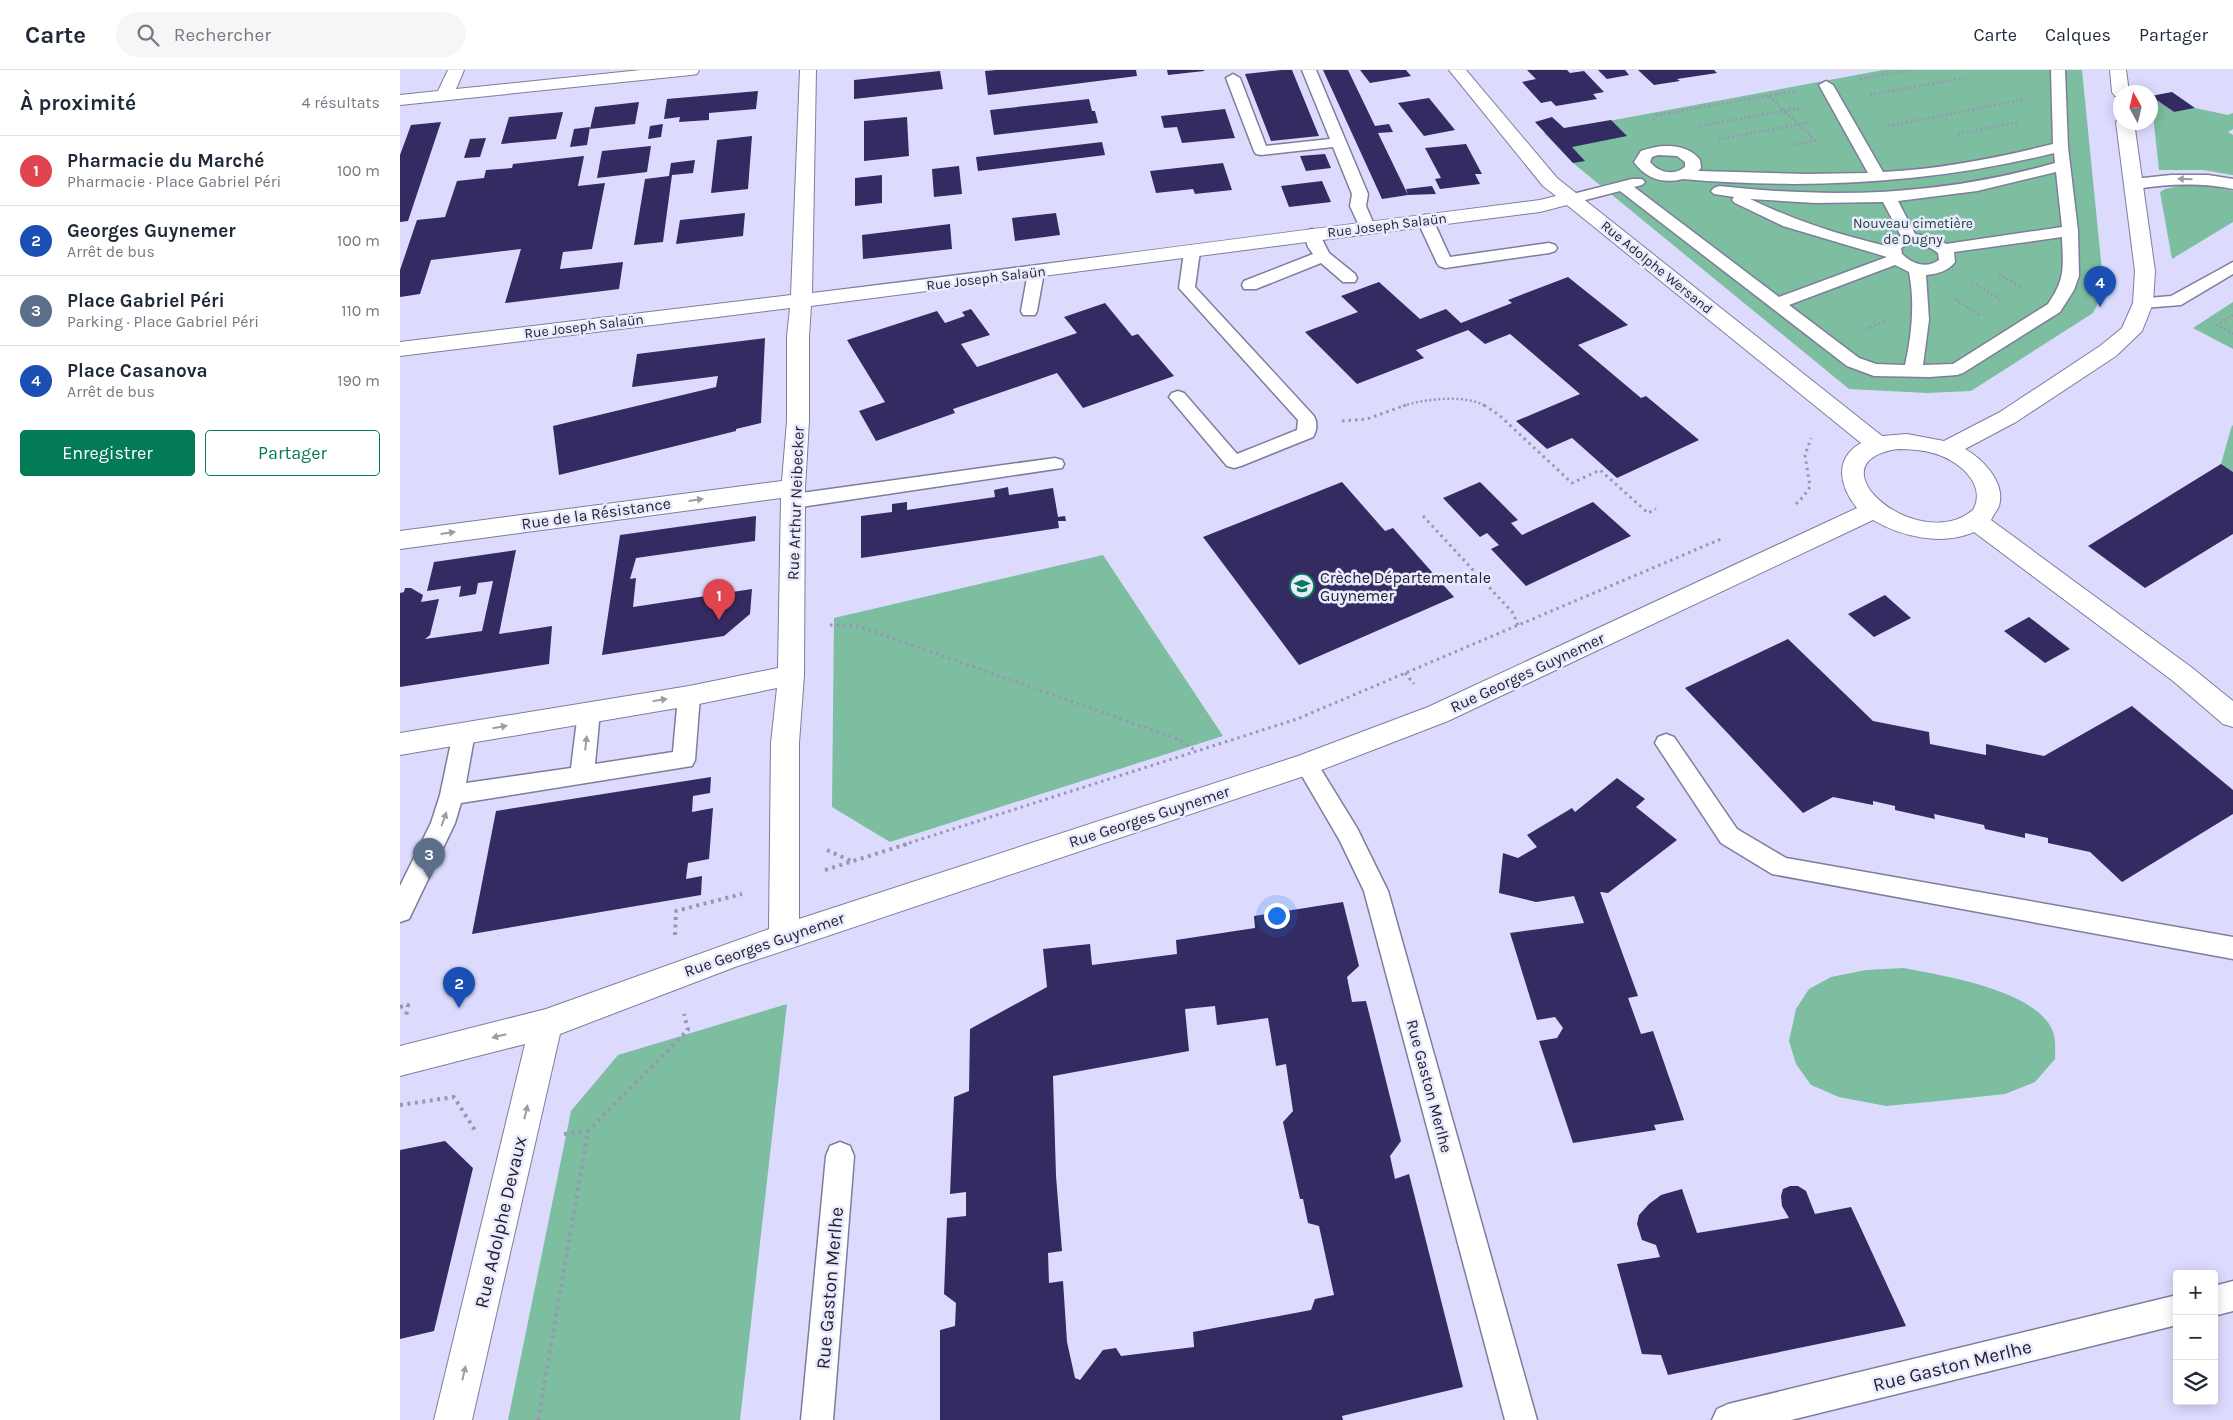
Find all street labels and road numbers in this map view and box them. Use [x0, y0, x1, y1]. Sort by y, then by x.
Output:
street label: Rue Joseph Salaün [1326, 210, 1448, 241]
street label: Rue Adolphe Wersand [1597, 217, 1716, 318]
street label: Rue Joseph Salaün [925, 263, 1047, 294]
street label: Rue Joseph Salaün [523, 311, 645, 342]
street label: Rue Arthur Neibecker [783, 425, 808, 580]
street label: Rue de la Résistance [520, 494, 672, 533]
street label: Rue Georges Guynemer [1447, 628, 1608, 717]
street label: Rue Georges Guynemer [1066, 781, 1232, 851]
street label: Rue Georges Guynemer [682, 908, 847, 981]
street label: Rue Gaston Merlhe [1403, 1017, 1456, 1155]
street label: Rue Adolphe Devaux [470, 1134, 532, 1310]
street label: Rue Gaston Merlhe [812, 1206, 848, 1370]
street label: Rue Gaston Merlhe [1871, 1336, 2034, 1396]

